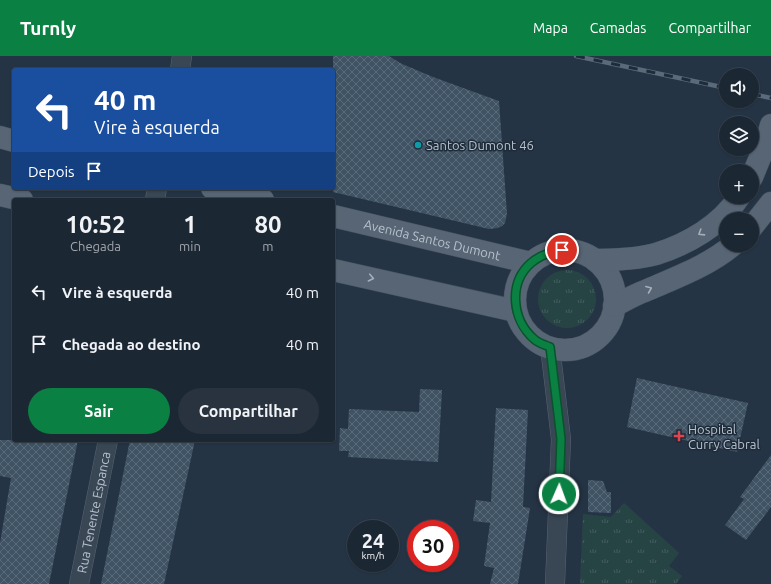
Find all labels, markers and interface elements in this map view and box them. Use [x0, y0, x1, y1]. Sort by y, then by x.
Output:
text: Turnly [20, 17, 76, 39]
text: Mapa [533, 20, 568, 36]
text: Camadas [590, 20, 646, 36]
text: Compartilhar [668, 20, 751, 36]
map controls [719, 68, 759, 252]
button: sound [719, 68, 759, 108]
icon: left [28, 84, 80, 136]
text: 40 m [94, 84, 156, 115]
button: layers [719, 116, 759, 156]
text: Vire à esquerda [94, 117, 220, 137]
place label: Santos Dumont 46 [426, 138, 534, 152]
marker: Santos Dumont 46 [413, 140, 423, 150]
icon: arrive [83, 160, 105, 182]
text: Depois [28, 163, 75, 180]
button: + [719, 164, 759, 204]
text: 10:52 [66, 211, 126, 238]
text: 1 [183, 211, 197, 238]
text: 80 [254, 211, 281, 238]
button: − [719, 212, 759, 252]
street label: Avenida Santos Dumont [363, 217, 502, 263]
one-way arrow [698, 228, 705, 235]
pin [545, 233, 579, 267]
text: Chegada [70, 239, 121, 253]
text: min [179, 239, 201, 253]
text: m [262, 239, 274, 253]
icon: arrive [551, 239, 573, 261]
one-way arrow [368, 274, 374, 282]
icon: left [28, 281, 50, 303]
text: Vire à esquerda [62, 284, 172, 301]
text: 40 m [286, 284, 319, 301]
one-way arrow [646, 286, 653, 294]
icon: arrive [28, 333, 50, 355]
text: Chegada ao destino [62, 336, 201, 353]
text: 40 m [286, 336, 319, 353]
button: Sair [28, 388, 170, 434]
button: Compartilhar [178, 388, 319, 434]
place label: Hospital Curry Cabral [688, 422, 761, 451]
marker: Hospital Curry Cabral [673, 430, 685, 442]
street label: Rua Tenente Espanca [74, 450, 112, 574]
position arrow [538, 473, 580, 515]
speed limit sign: 30 [407, 520, 459, 572]
text: 24 [362, 529, 384, 552]
text: km/h [361, 550, 385, 561]

